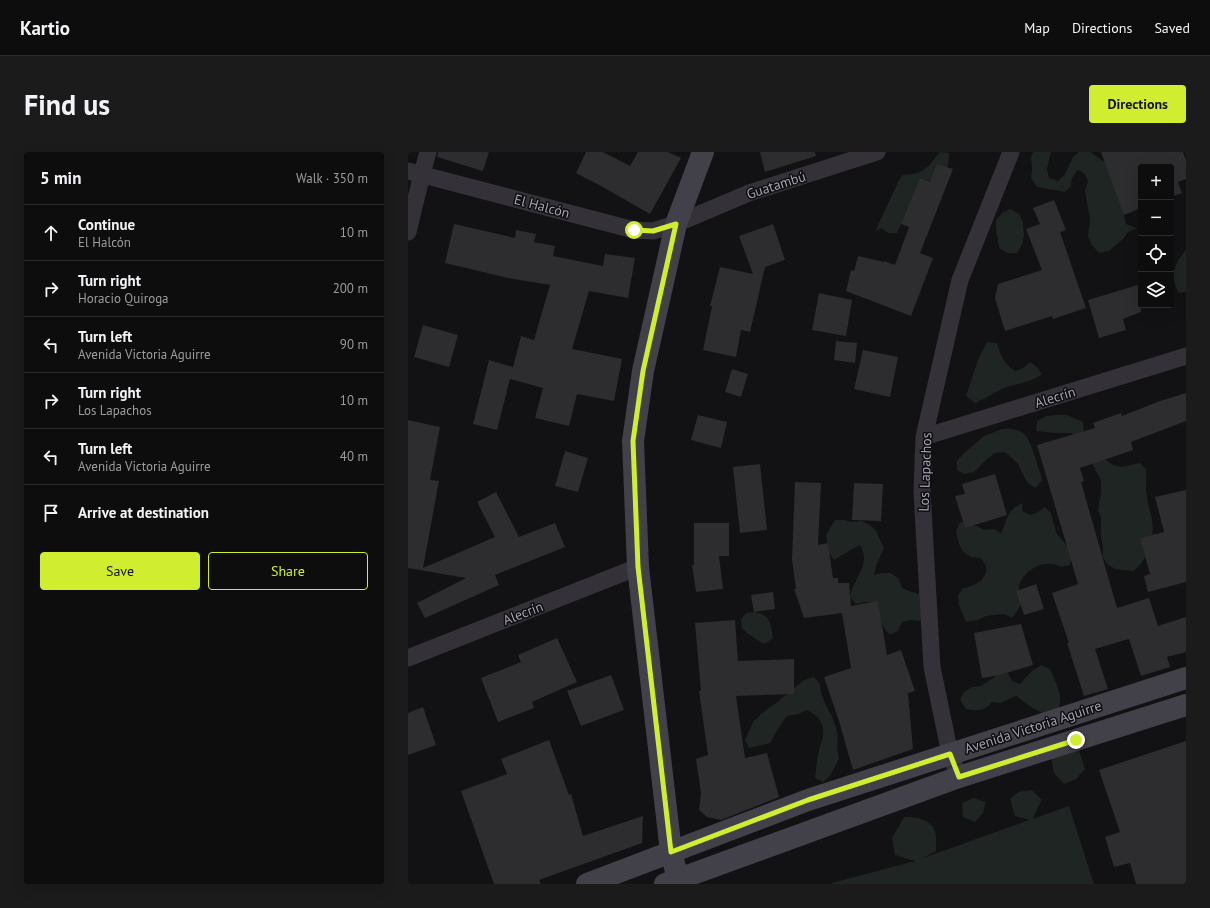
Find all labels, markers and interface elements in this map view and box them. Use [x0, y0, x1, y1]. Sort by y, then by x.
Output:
text: Kartio [20, 16, 70, 40]
text: Map [1024, 19, 1050, 37]
text: Directions [1072, 19, 1132, 37]
text: Saved [1154, 19, 1190, 37]
button: Directions [1089, 85, 1186, 123]
text: Find us [24, 86, 110, 123]
map controls [1138, 164, 1174, 308]
button: + [1138, 164, 1174, 200]
text: 5 min [40, 167, 81, 189]
street label: Guatambú [744, 167, 808, 203]
text: Walk · 350 m [296, 170, 368, 187]
street label: El Halcón [512, 190, 572, 222]
button: − [1138, 200, 1174, 236]
text: Continue [78, 215, 135, 234]
route start [625, 221, 643, 239]
icon: ahead [40, 222, 62, 244]
text: 10 m [340, 224, 368, 241]
text: El Halcón [78, 234, 131, 251]
button: locate [1138, 236, 1174, 272]
text: Turn right [78, 271, 141, 290]
button: layers [1138, 272, 1174, 308]
icon: right [40, 278, 62, 300]
text: 200 m [333, 280, 368, 297]
text: Horacio Quiroga [78, 290, 169, 307]
text: Turn left [78, 327, 132, 346]
icon: left [40, 334, 62, 356]
text: 90 m [340, 336, 368, 353]
text: Avenida Victoria Aguirre [78, 346, 211, 363]
street label: Alecrín [1032, 382, 1078, 412]
text: Turn right [78, 383, 141, 402]
icon: right [40, 390, 62, 412]
text: 10 m [340, 392, 368, 409]
text: Los Lapachos [78, 402, 152, 419]
street label: Los Lapachos [915, 432, 935, 512]
text: Turn left [78, 439, 132, 458]
icon: left [40, 446, 62, 468]
text: 40 m [340, 448, 368, 465]
text: Avenida Victoria Aguirre [78, 458, 211, 475]
icon: arrive [40, 502, 62, 524]
text: Arrive at destination [78, 503, 209, 522]
button: Save [40, 552, 200, 590]
button: Share [208, 552, 368, 590]
street label: Alecrín [500, 597, 546, 629]
street label: Avenida Victoria Aguirre [962, 696, 1104, 758]
route end [1067, 731, 1085, 749]

